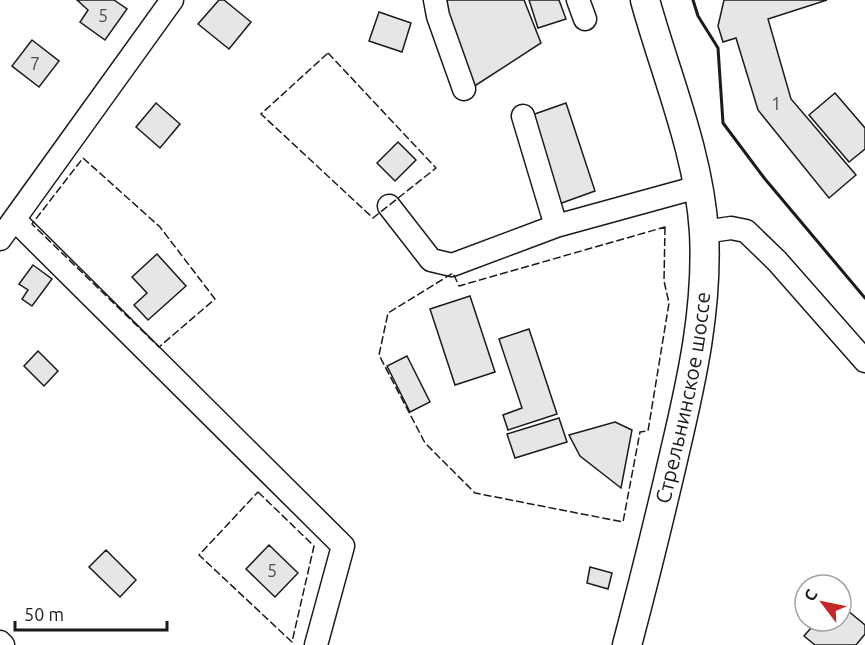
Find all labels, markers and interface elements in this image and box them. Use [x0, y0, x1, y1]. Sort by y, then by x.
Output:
house number: 5 [98, 5, 108, 25]
house number: 7 [30, 53, 40, 73]
house number: 1 [771, 93, 781, 113]
street label: Стрельнинское шоссе [650, 291, 714, 506]
house number: 5 [267, 560, 277, 580]
north arrow [793, 573, 853, 633]
text: С [800, 586, 821, 604]
scale bar [15, 594, 166, 632]
text: 50 m [24, 604, 64, 624]

